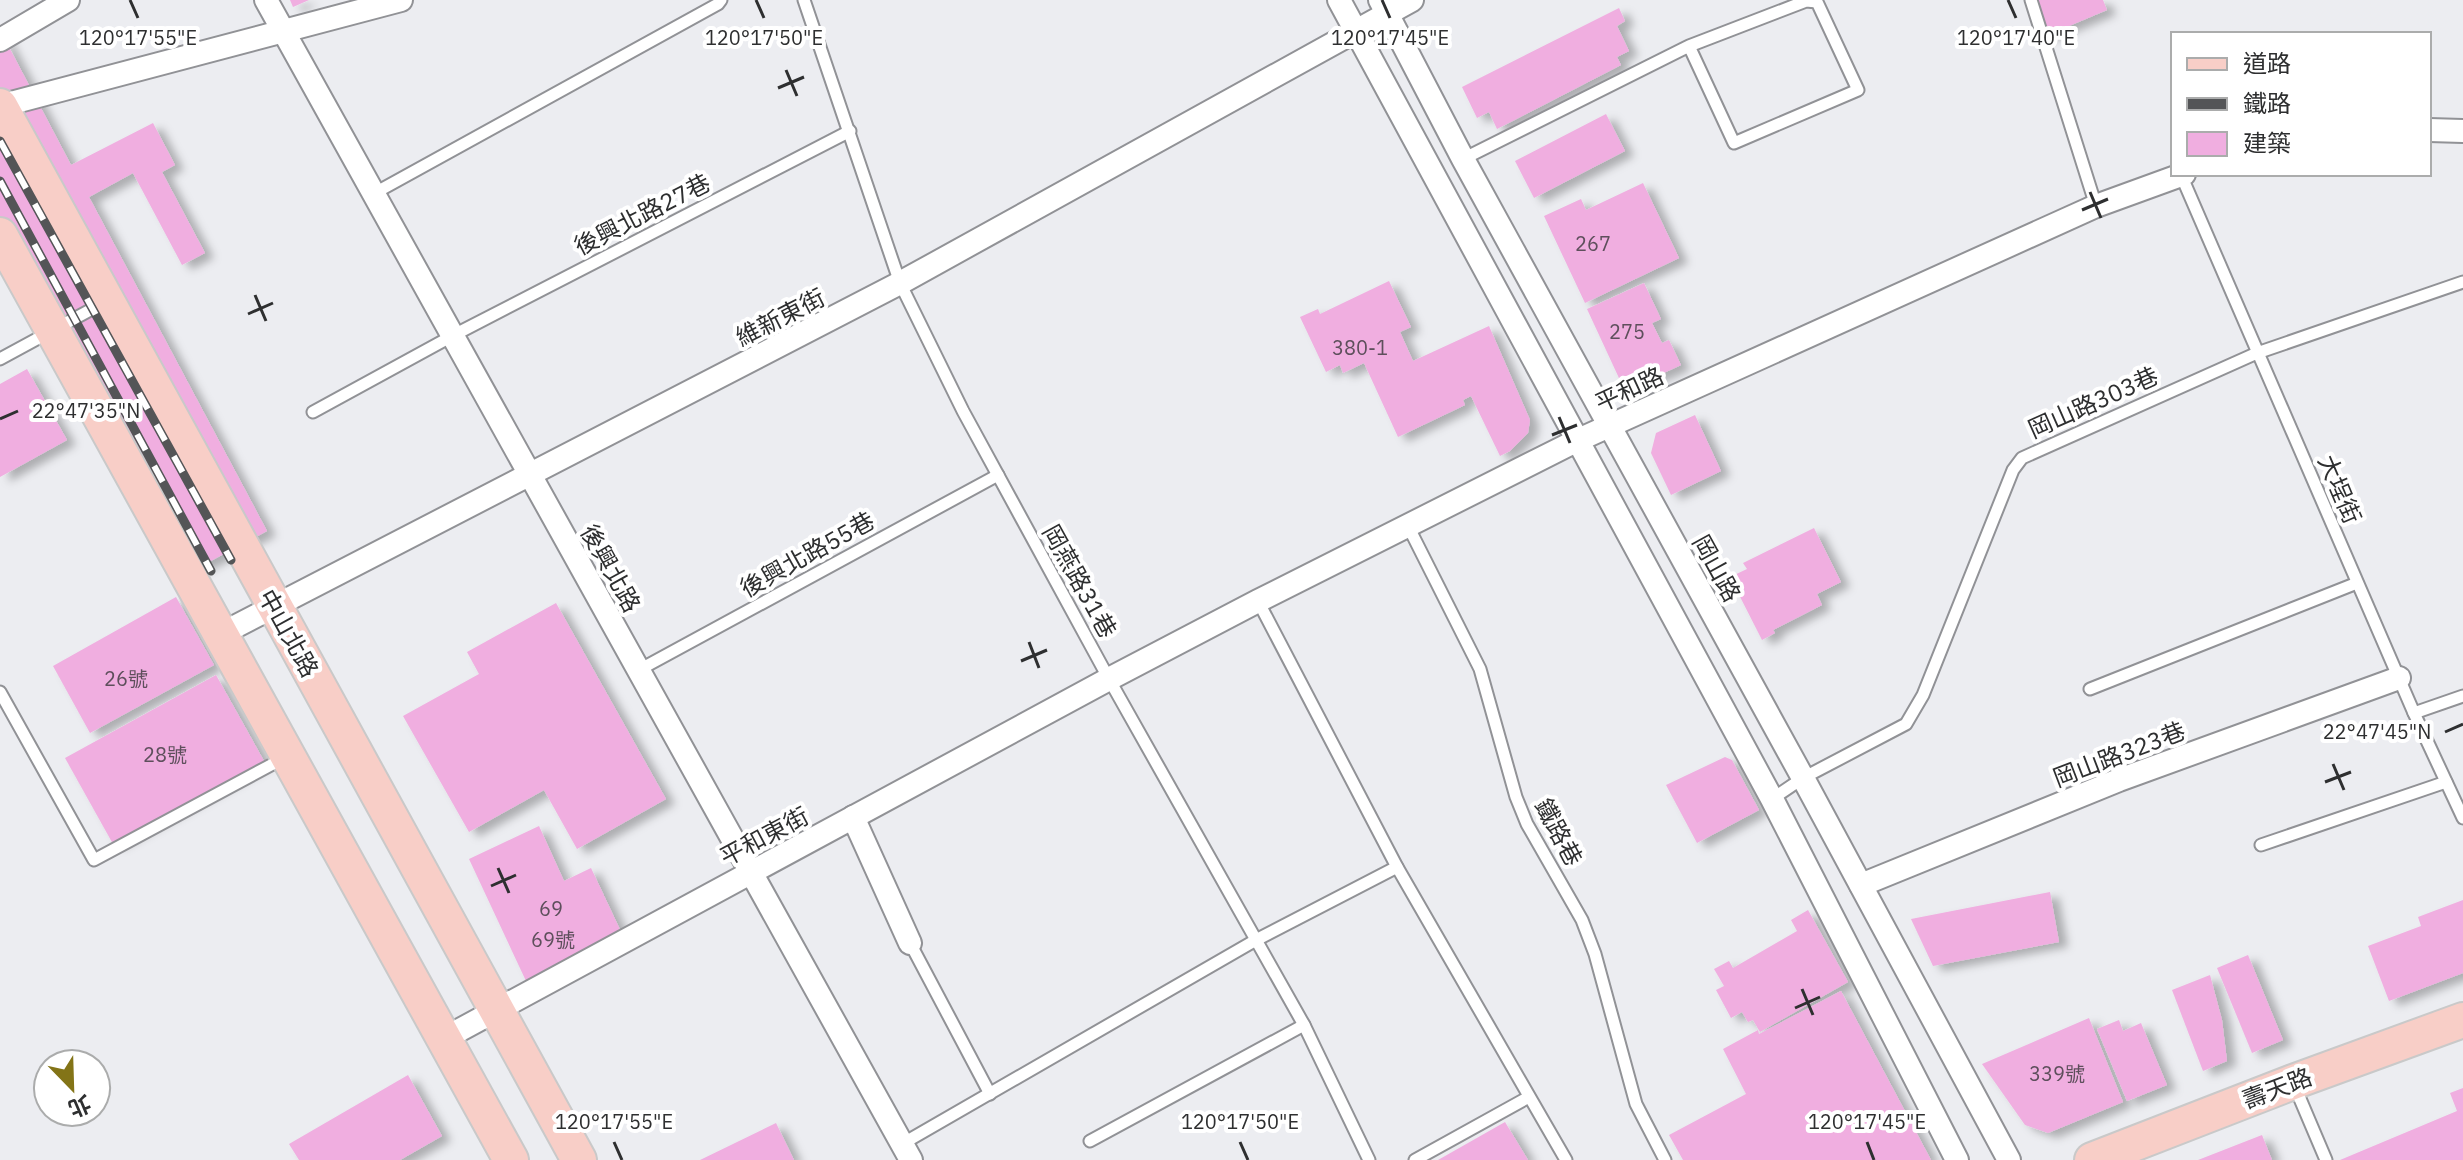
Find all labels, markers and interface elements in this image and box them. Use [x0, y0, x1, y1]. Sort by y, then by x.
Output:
text: 120°17'55"E [79, 24, 197, 51]
text: 120°17'50"E [705, 24, 823, 51]
text: 120°17'45"E [1331, 24, 1449, 51]
text: 120°17'40"E [1957, 24, 2075, 51]
legend [2171, 32, 2431, 176]
text: 道路 [2243, 47, 2291, 79]
text: 鐵路 [2243, 87, 2291, 119]
text: 建築 [2243, 127, 2291, 159]
street label: 後興北路27巷 [568, 166, 716, 262]
house number: 267 [1575, 230, 1611, 257]
street label: 維新東街 [730, 281, 830, 353]
house number: 275 [1609, 318, 1645, 345]
house number: 380-1 [1332, 334, 1388, 361]
street label: 平和路 [1590, 359, 1668, 419]
street label: 岡山路303巷 [2023, 359, 2163, 445]
text: 22°47'35"N [32, 397, 140, 424]
street label: 大埕街 [2311, 450, 2369, 528]
street label: 後興北路55巷 [734, 504, 880, 604]
street label: 後興北路 [574, 518, 648, 618]
street label: 岡燕路31巷 [1036, 519, 1124, 643]
street label: 岡山路 [1686, 529, 1748, 607]
street label: 中山北路 [252, 583, 326, 683]
house number: 26號 [104, 665, 148, 692]
street label: 岡山路323巷 [2048, 714, 2190, 794]
text: 22°47'45"N [2323, 718, 2431, 745]
house number: 28號 [143, 741, 187, 768]
street label: 鐵路巷 [1528, 793, 1590, 871]
street label: 平和東街 [714, 799, 814, 873]
house number: 69 [539, 895, 563, 922]
house number: 69號 [531, 926, 575, 953]
north arrow [32, 1048, 112, 1128]
house number: 339號 [2029, 1060, 2085, 1087]
street label: 壽天路 [2238, 1060, 2316, 1116]
text: 北 [64, 1089, 96, 1125]
text: 120°17'55"E [555, 1108, 673, 1135]
text: 120°17'50"E [1181, 1108, 1299, 1135]
text: 120°17'45"E [1808, 1108, 1926, 1135]

